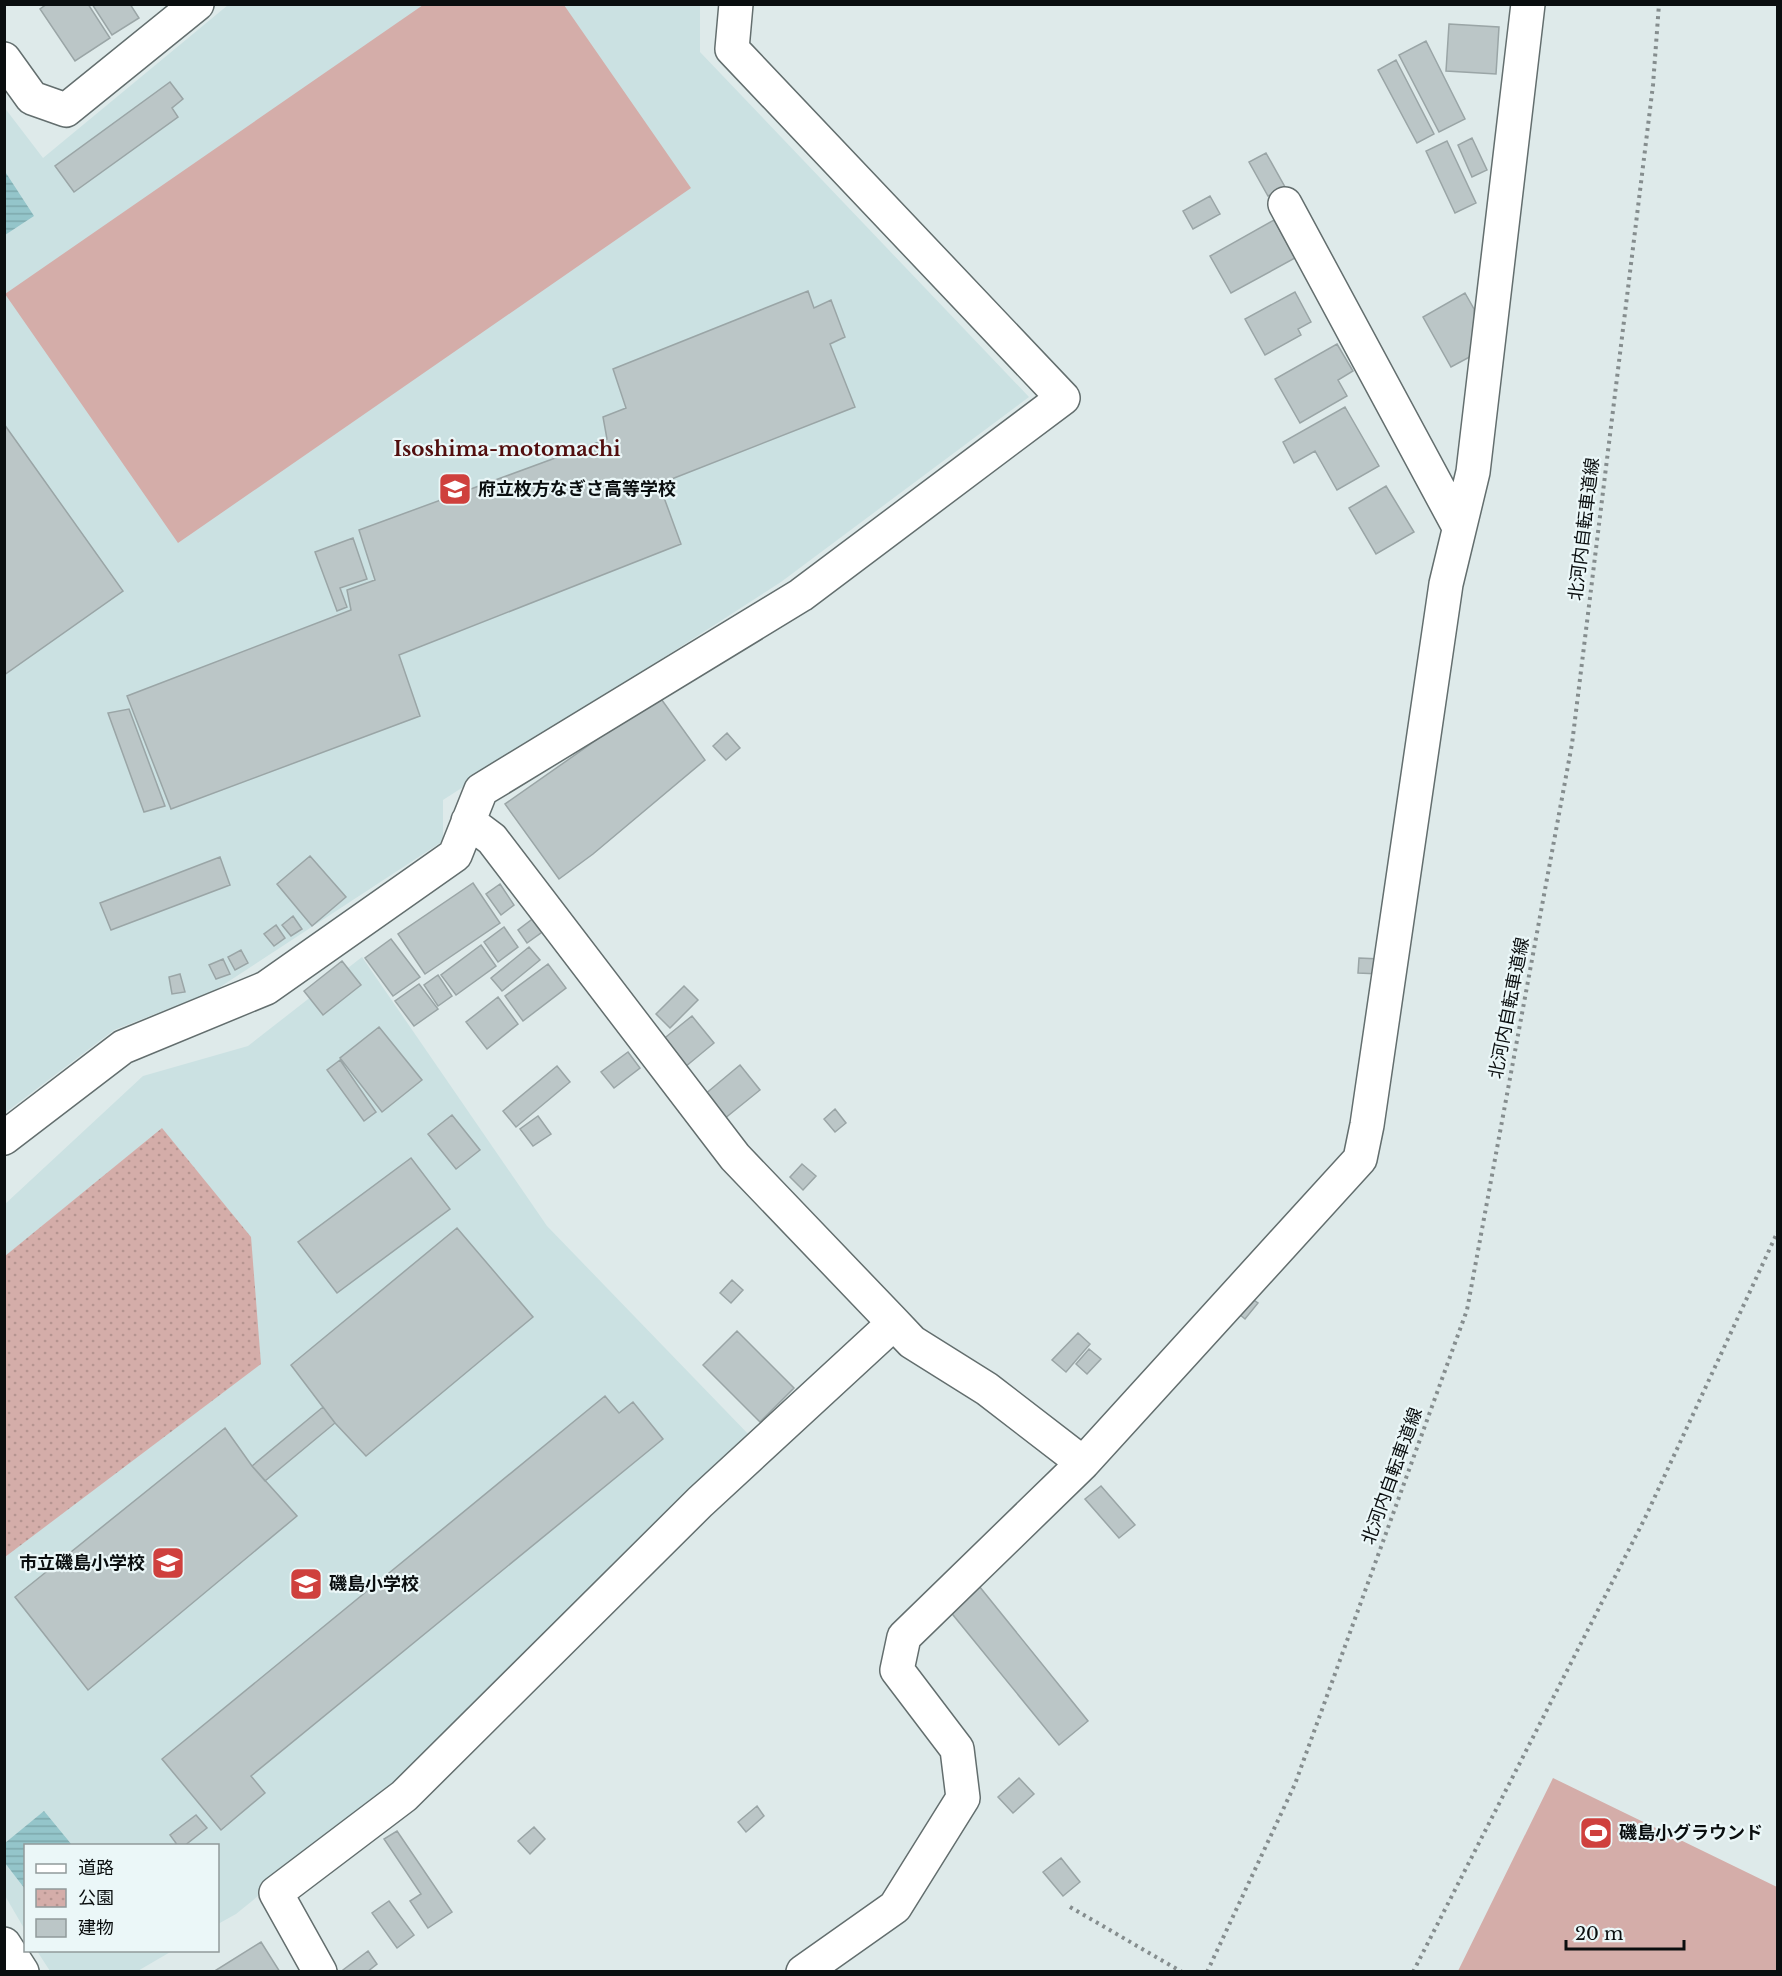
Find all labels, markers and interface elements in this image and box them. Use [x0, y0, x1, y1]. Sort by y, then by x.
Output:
district label: Isoshima-motomachi [393, 437, 621, 461]
street label: 北河内自転車道線 [1564, 456, 1604, 602]
school or university icon: 府立枚方なぎさ高等学校 [437, 471, 473, 507]
place label: 府立枚方なぎさ高等学校 [478, 478, 676, 500]
street label: 北河内自転車道線 [1484, 935, 1534, 1081]
street label: 北河内自転車道線 [1357, 1405, 1427, 1547]
school or university icon: 市立磯島小学校 [150, 1545, 186, 1581]
place label: 市立磯島小学校 [19, 1552, 145, 1574]
school or university icon: 磯島小学校 [288, 1566, 324, 1602]
place label: 磯島小学校 [329, 1573, 419, 1595]
sports icon: 磯島小グラウンド [1578, 1815, 1614, 1851]
place label: 磯島小グラウンド [1619, 1822, 1763, 1844]
legend [24, 1844, 219, 1952]
text: 道路 [78, 1857, 114, 1879]
text: 公園 [78, 1887, 114, 1909]
scale bar [1566, 1913, 1684, 1951]
text: 建物 [78, 1917, 114, 1939]
text: 20 m [1575, 1923, 1623, 1945]

